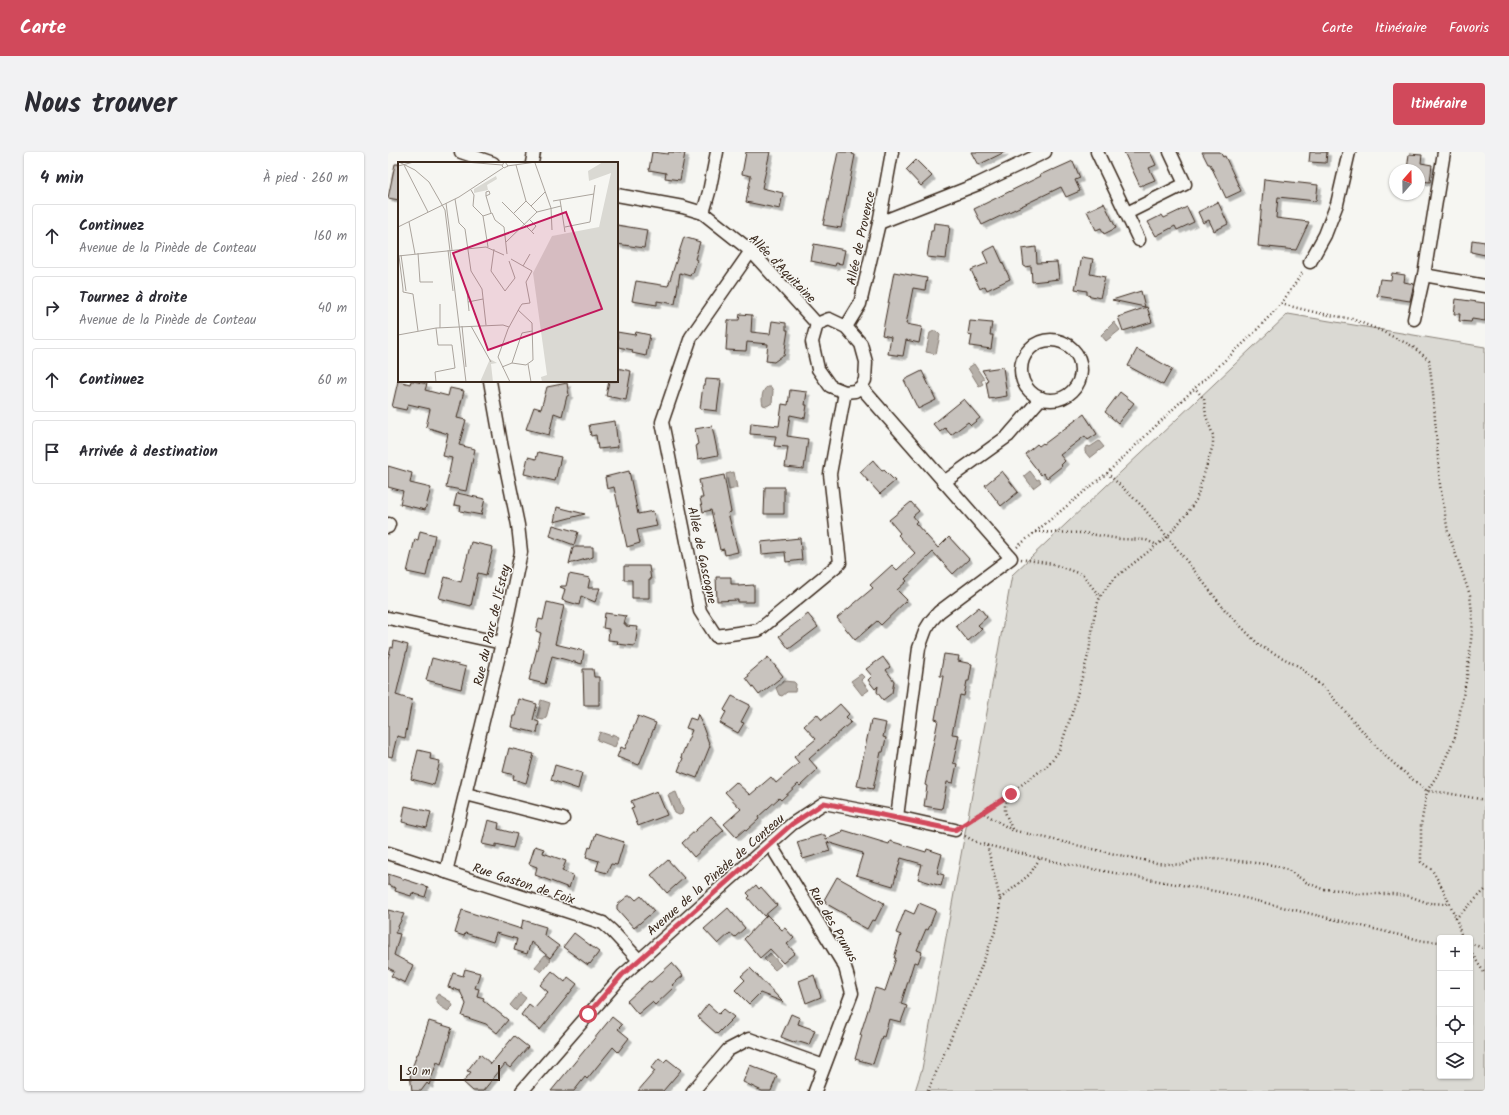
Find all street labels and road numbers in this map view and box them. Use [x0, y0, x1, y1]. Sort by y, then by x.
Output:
street label: Allée de Provence [841, 189, 882, 287]
street label: Allée d'Aquitaine [743, 229, 821, 309]
street label: Allée de Gascogne [681, 505, 722, 606]
street label: Rue du Parc de l'Estey [468, 562, 517, 688]
street label: Avenue de la Pinède de Conteau [642, 809, 790, 941]
street label: Rue Gaston de Foix [470, 858, 578, 911]
street label: Rue des Prunus [803, 883, 863, 967]

